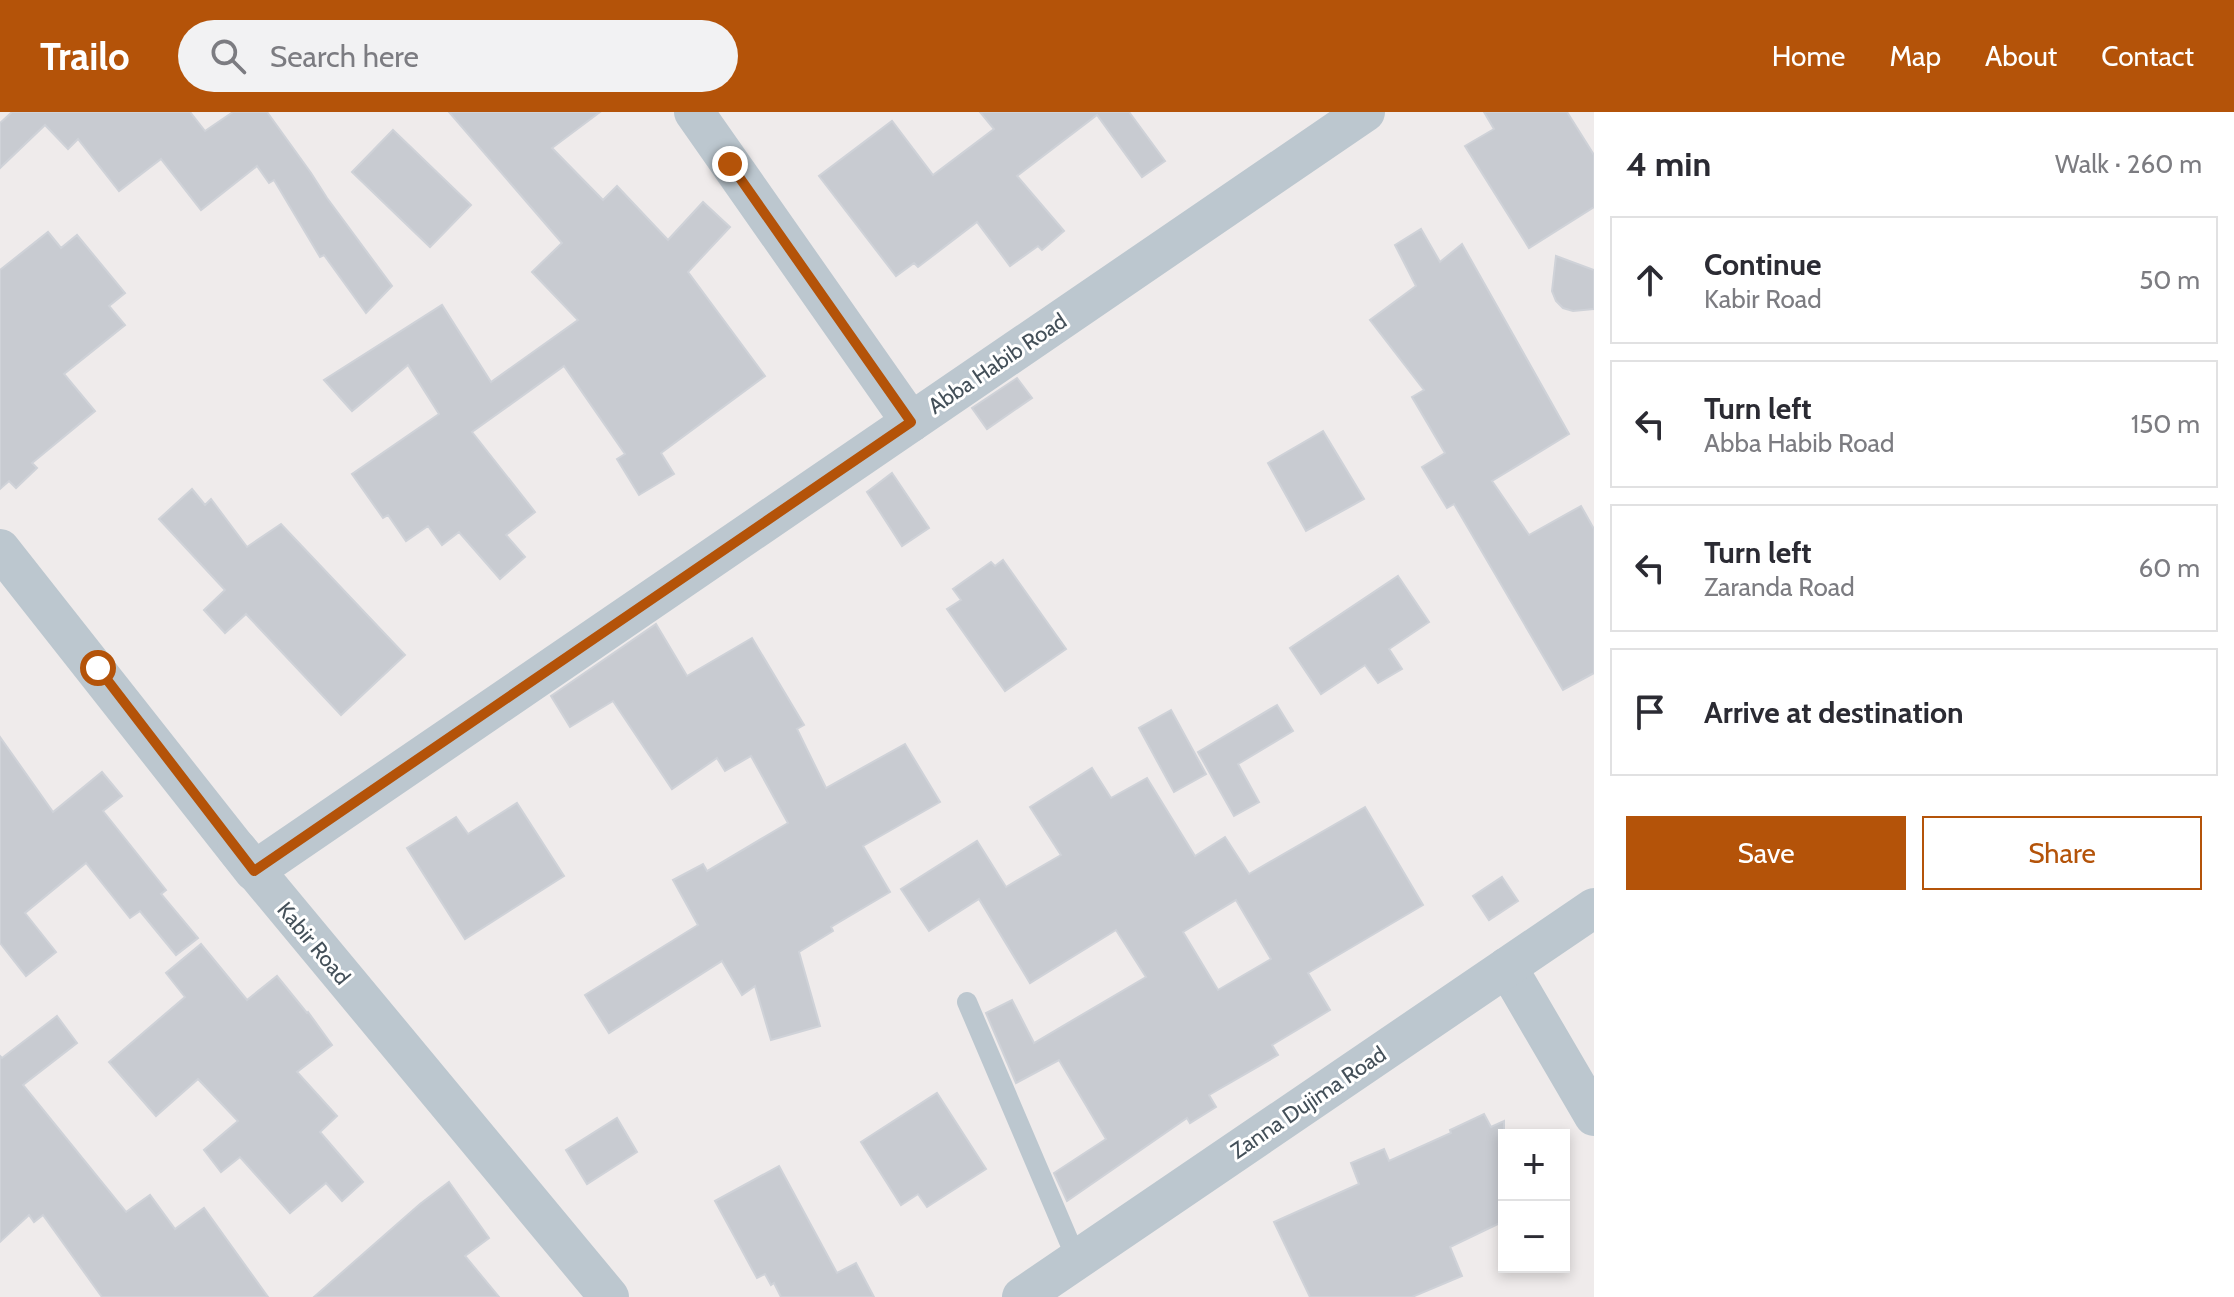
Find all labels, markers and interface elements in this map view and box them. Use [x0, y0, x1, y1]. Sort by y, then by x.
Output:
search box [178, 20, 738, 92]
text: Trailo [40, 33, 130, 80]
icon: search [206, 34, 250, 78]
text: Search here [270, 38, 419, 75]
text: Home [1772, 39, 1845, 73]
text: Map [1889, 39, 1941, 73]
text: About [1985, 39, 2057, 73]
text: Contact [2101, 39, 2194, 73]
text: 4 min [1626, 143, 1711, 185]
route end [712, 146, 748, 182]
text: Walk · 260 m [2055, 148, 2202, 180]
text: Continue [1704, 246, 1821, 283]
icon: ahead [1628, 258, 1672, 302]
text: 50 m [2139, 264, 2200, 296]
text: Kabir Road [1704, 283, 1822, 315]
street label: Abba Habib Road [923, 307, 1072, 420]
text: Turn left [1704, 390, 1812, 427]
icon: left [1628, 402, 1672, 446]
text: 150 m [2131, 408, 2200, 440]
text: Abba Habib Road [1704, 427, 1894, 459]
text: Turn left [1704, 534, 1812, 571]
icon: left [1628, 546, 1672, 590]
text: 60 m [2138, 552, 2200, 584]
text: Zaranda Road [1704, 571, 1855, 603]
route start [80, 650, 116, 686]
icon: arrive [1628, 690, 1672, 734]
text: Arrive at destination [1704, 694, 1964, 731]
button: Save [1626, 816, 1906, 890]
button: Share [1922, 816, 2202, 890]
street label: Kabir Road [271, 897, 356, 990]
street label: Zanna Dujima Road [1225, 1040, 1391, 1164]
map controls [1498, 1129, 1570, 1273]
button: + [1498, 1129, 1570, 1201]
button: − [1498, 1201, 1570, 1273]

